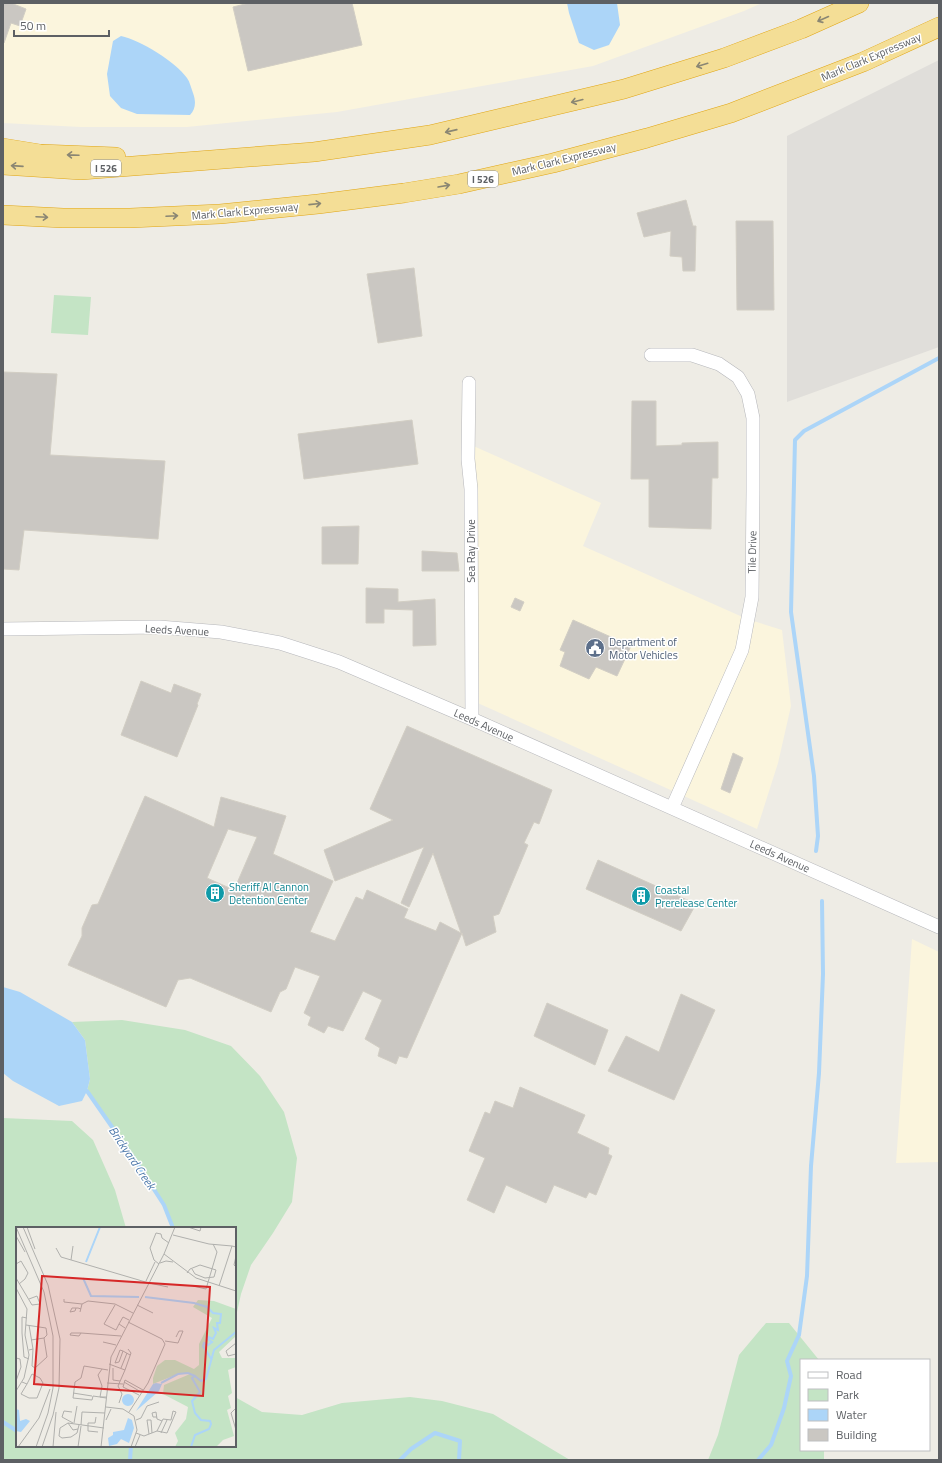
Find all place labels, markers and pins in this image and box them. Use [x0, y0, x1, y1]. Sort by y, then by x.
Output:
place label: Department of Motor Vehicles [609, 634, 678, 663]
public building icon: Department of Motor Vehicles [584, 637, 606, 659]
place label: Sheriff Al Cannon Detention Center [229, 879, 309, 908]
building icon: Sheriff Al Cannon Detention Center [204, 882, 226, 904]
place label: Coastal Prerelease Center [655, 882, 737, 911]
building icon: Coastal Prerelease Center [630, 885, 652, 907]

